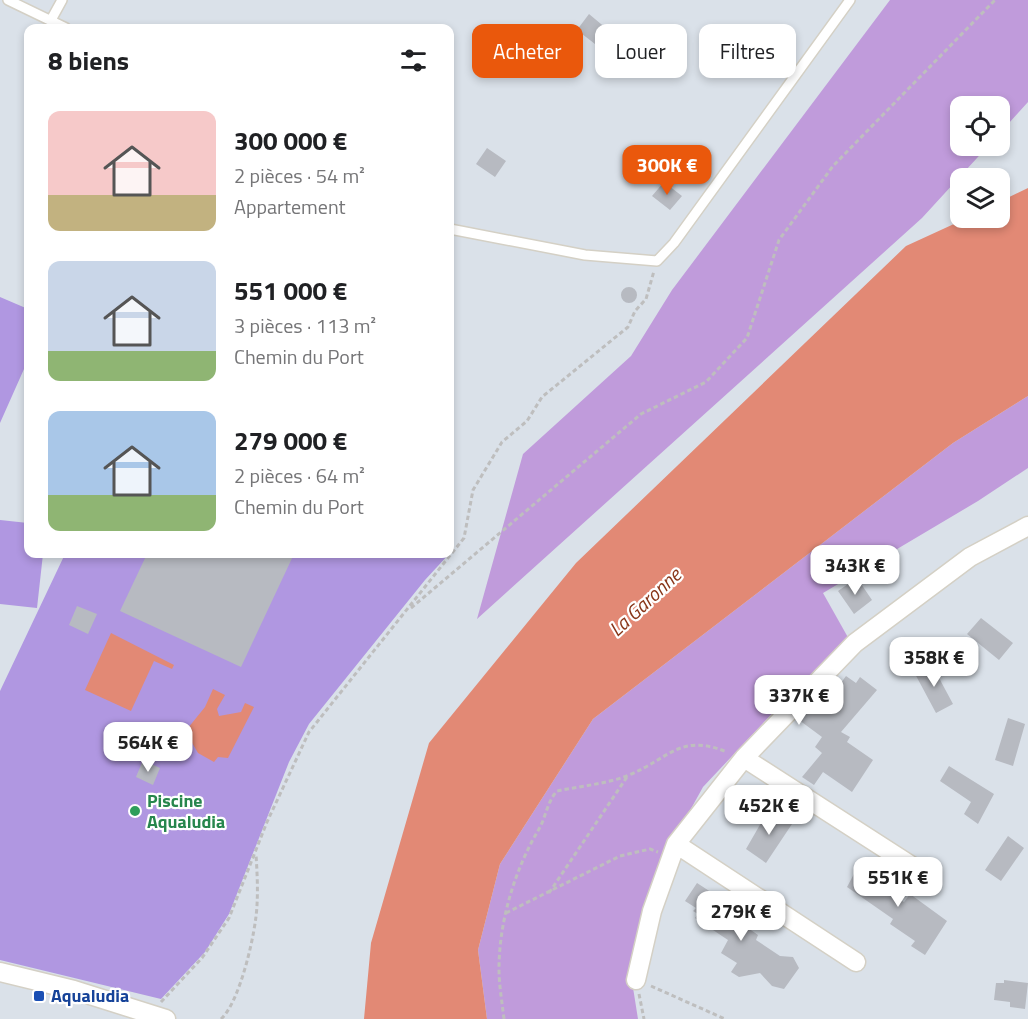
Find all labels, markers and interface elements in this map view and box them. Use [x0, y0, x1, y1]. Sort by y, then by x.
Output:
chip: Acheter [472, 24, 583, 78]
chip: Louer [595, 24, 687, 78]
chip: Filtres [699, 24, 796, 78]
text: 8 biens [48, 41, 129, 80]
icon: filters [397, 44, 430, 77]
map controls [950, 96, 1010, 228]
button: locate [950, 96, 1010, 156]
text: 300 000 € [234, 121, 347, 160]
icon: home [96, 135, 168, 207]
pin: 300K € [618, 145, 716, 196]
text: 300K € [636, 149, 698, 180]
text: 2 pièces · 54 m² [234, 160, 365, 191]
button: layers [950, 168, 1010, 228]
text: Appartement [234, 191, 346, 222]
text: 551 000 € [234, 271, 347, 310]
icon: home [96, 285, 168, 357]
text: 3 pièces · 113 m² [234, 310, 376, 341]
text: Chemin du Port [234, 341, 364, 372]
text: 279 000 € [234, 421, 347, 460]
icon: home [96, 435, 168, 507]
text: 2 pièces · 64 m² [234, 460, 365, 491]
text: Chemin du Port [234, 491, 364, 522]
pin: 343K € [806, 545, 904, 596]
text: 343K € [824, 549, 886, 580]
water label: La Garonne [601, 559, 689, 643]
pin: 358K € [885, 637, 983, 688]
text: 358K € [903, 641, 965, 672]
pin: 337K € [750, 675, 848, 726]
text: 337K € [768, 679, 830, 710]
pin: 564K € [99, 722, 197, 773]
text: 564K € [117, 726, 179, 757]
pin: 452K € [720, 785, 818, 836]
place label: Piscine Aqualudia [147, 787, 225, 835]
text: 452K € [738, 789, 800, 820]
marker: Piscine Aqualudia [128, 804, 142, 818]
pin: 551K € [849, 857, 947, 908]
text: 551K € [867, 861, 929, 892]
pin: 279K € [692, 891, 790, 942]
text: 279K € [710, 895, 772, 926]
place label: Aqualudia [51, 982, 129, 1009]
marker: Aqualudia [32, 989, 46, 1003]

